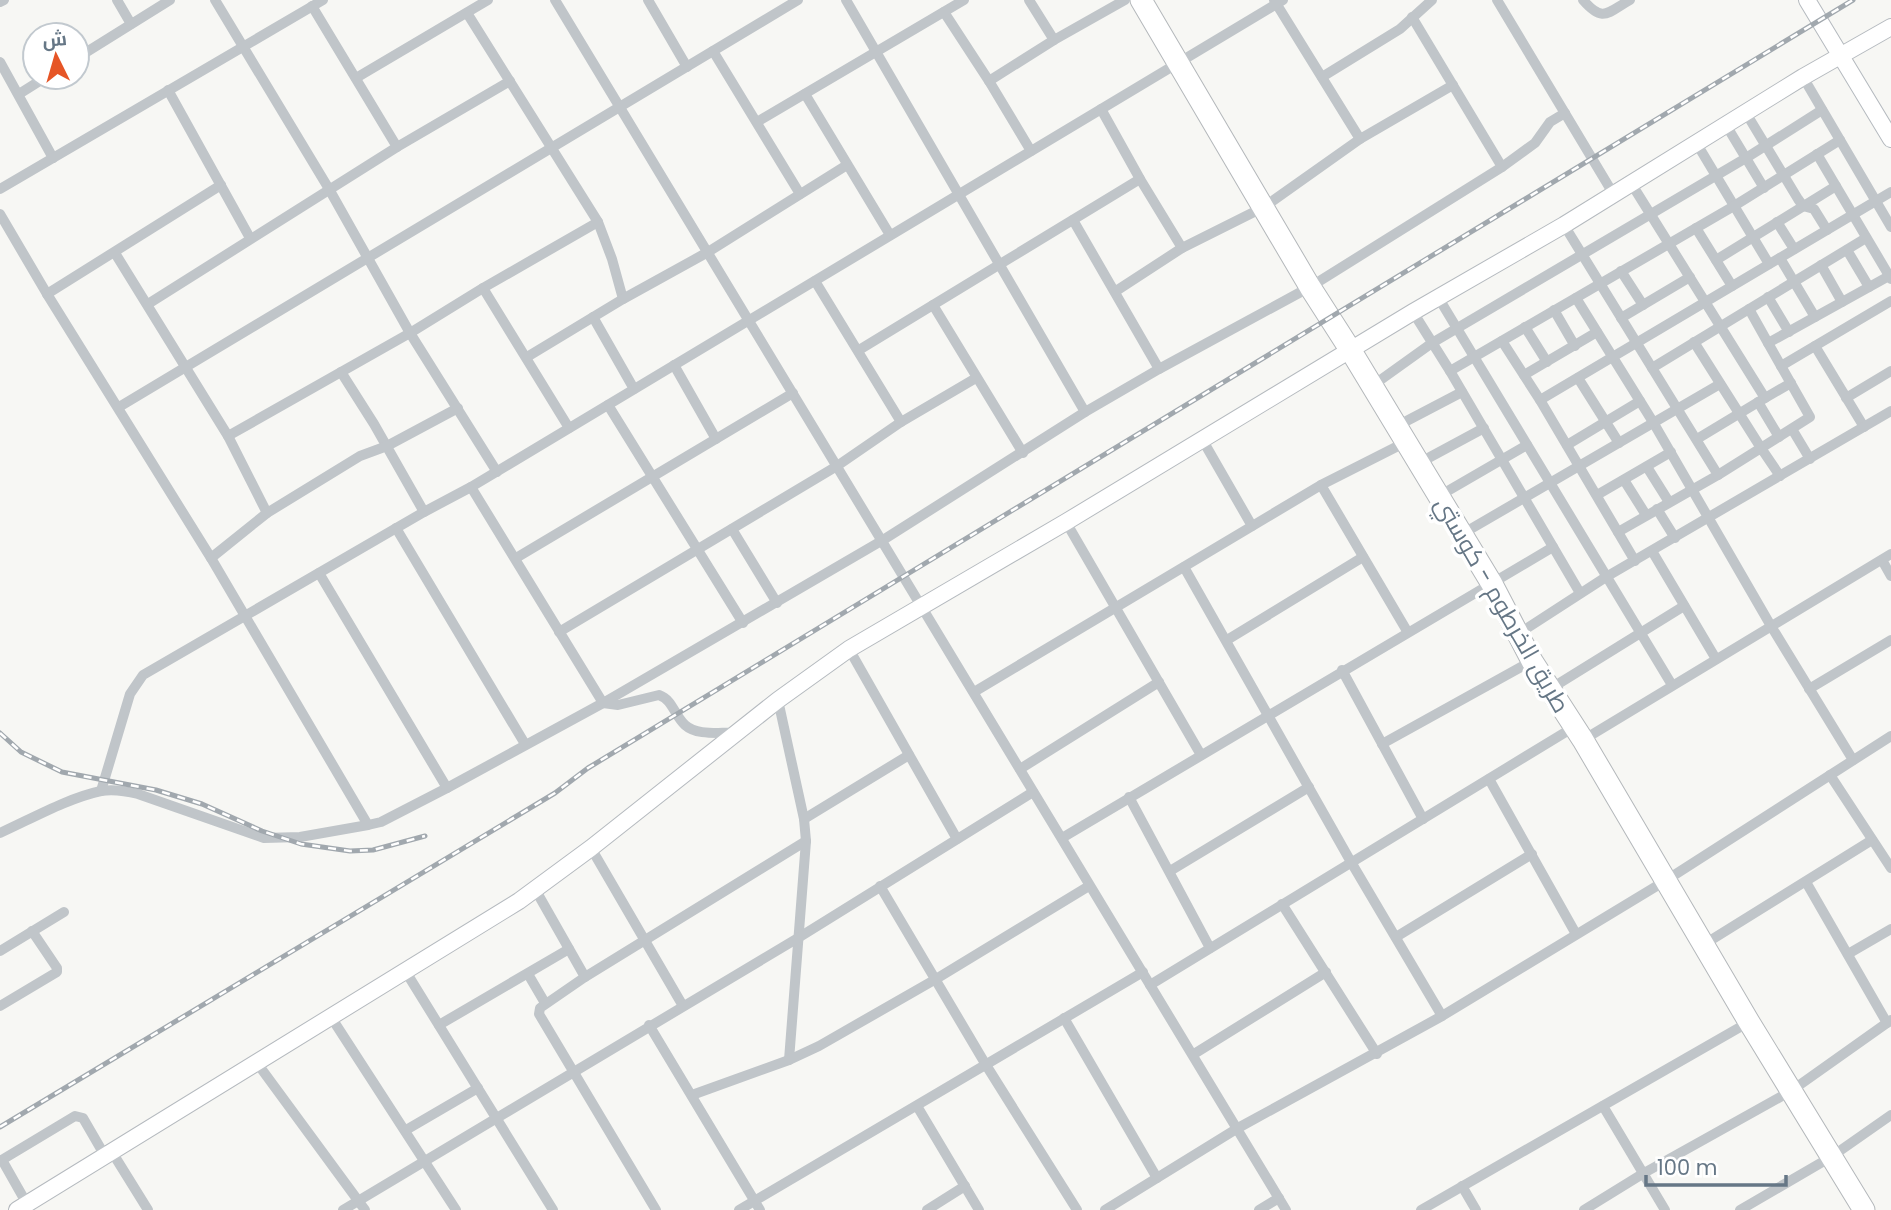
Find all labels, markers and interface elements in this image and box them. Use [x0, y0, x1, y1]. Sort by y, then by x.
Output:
north arrow [21, 21, 91, 91]
text: ش [41, 25, 68, 54]
street label: طريق الخرطوم - كوستي [1425, 491, 1578, 720]
scale bar [1646, 1144, 1786, 1188]
text: 100 m [1657, 1153, 1717, 1182]

